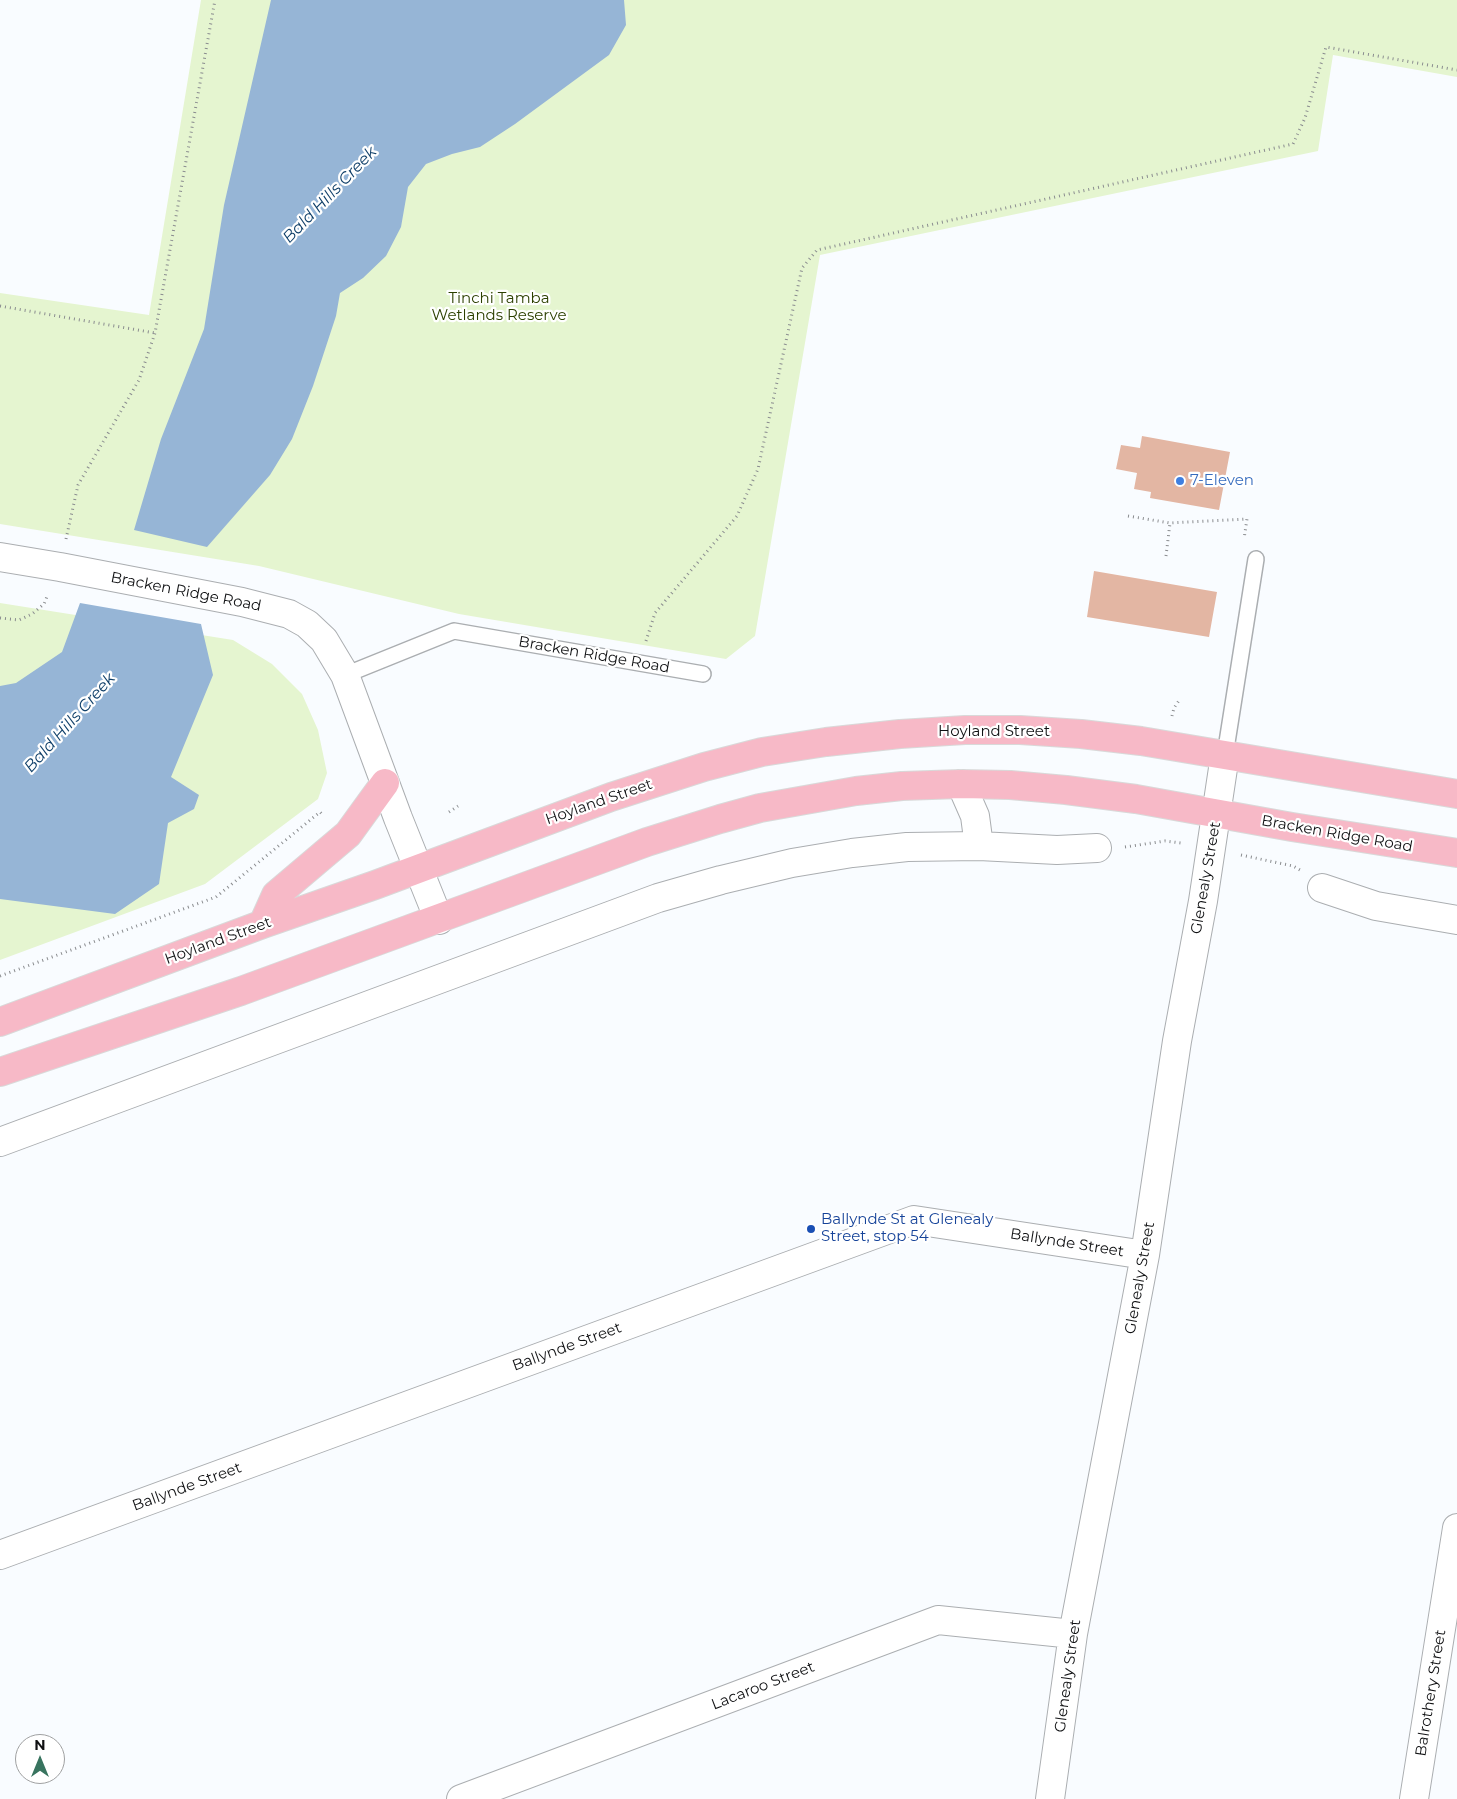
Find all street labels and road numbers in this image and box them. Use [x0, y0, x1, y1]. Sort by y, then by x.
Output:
street label: Bracken Ridge Road [109, 569, 263, 615]
street label: Bracken Ridge Road [517, 633, 671, 677]
street label: Hoyland Street [938, 723, 1050, 741]
street label: Hoyland Street [543, 775, 655, 829]
street label: Bracken Ridge Road [1260, 812, 1414, 856]
street label: Glenealy Street [1187, 820, 1225, 936]
street label: Hoyland Street [162, 913, 274, 969]
street label: Glenealy Street [1121, 1220, 1159, 1336]
street label: Ballynde Street [1009, 1225, 1125, 1261]
street label: Ballynde Street [510, 1319, 624, 1375]
street label: Ballynde Street [130, 1459, 244, 1515]
street label: Glenealy Street [1051, 1618, 1085, 1734]
street label: Balrothery Street [1412, 1628, 1450, 1758]
street label: Lacaroo Street [709, 1658, 817, 1714]

